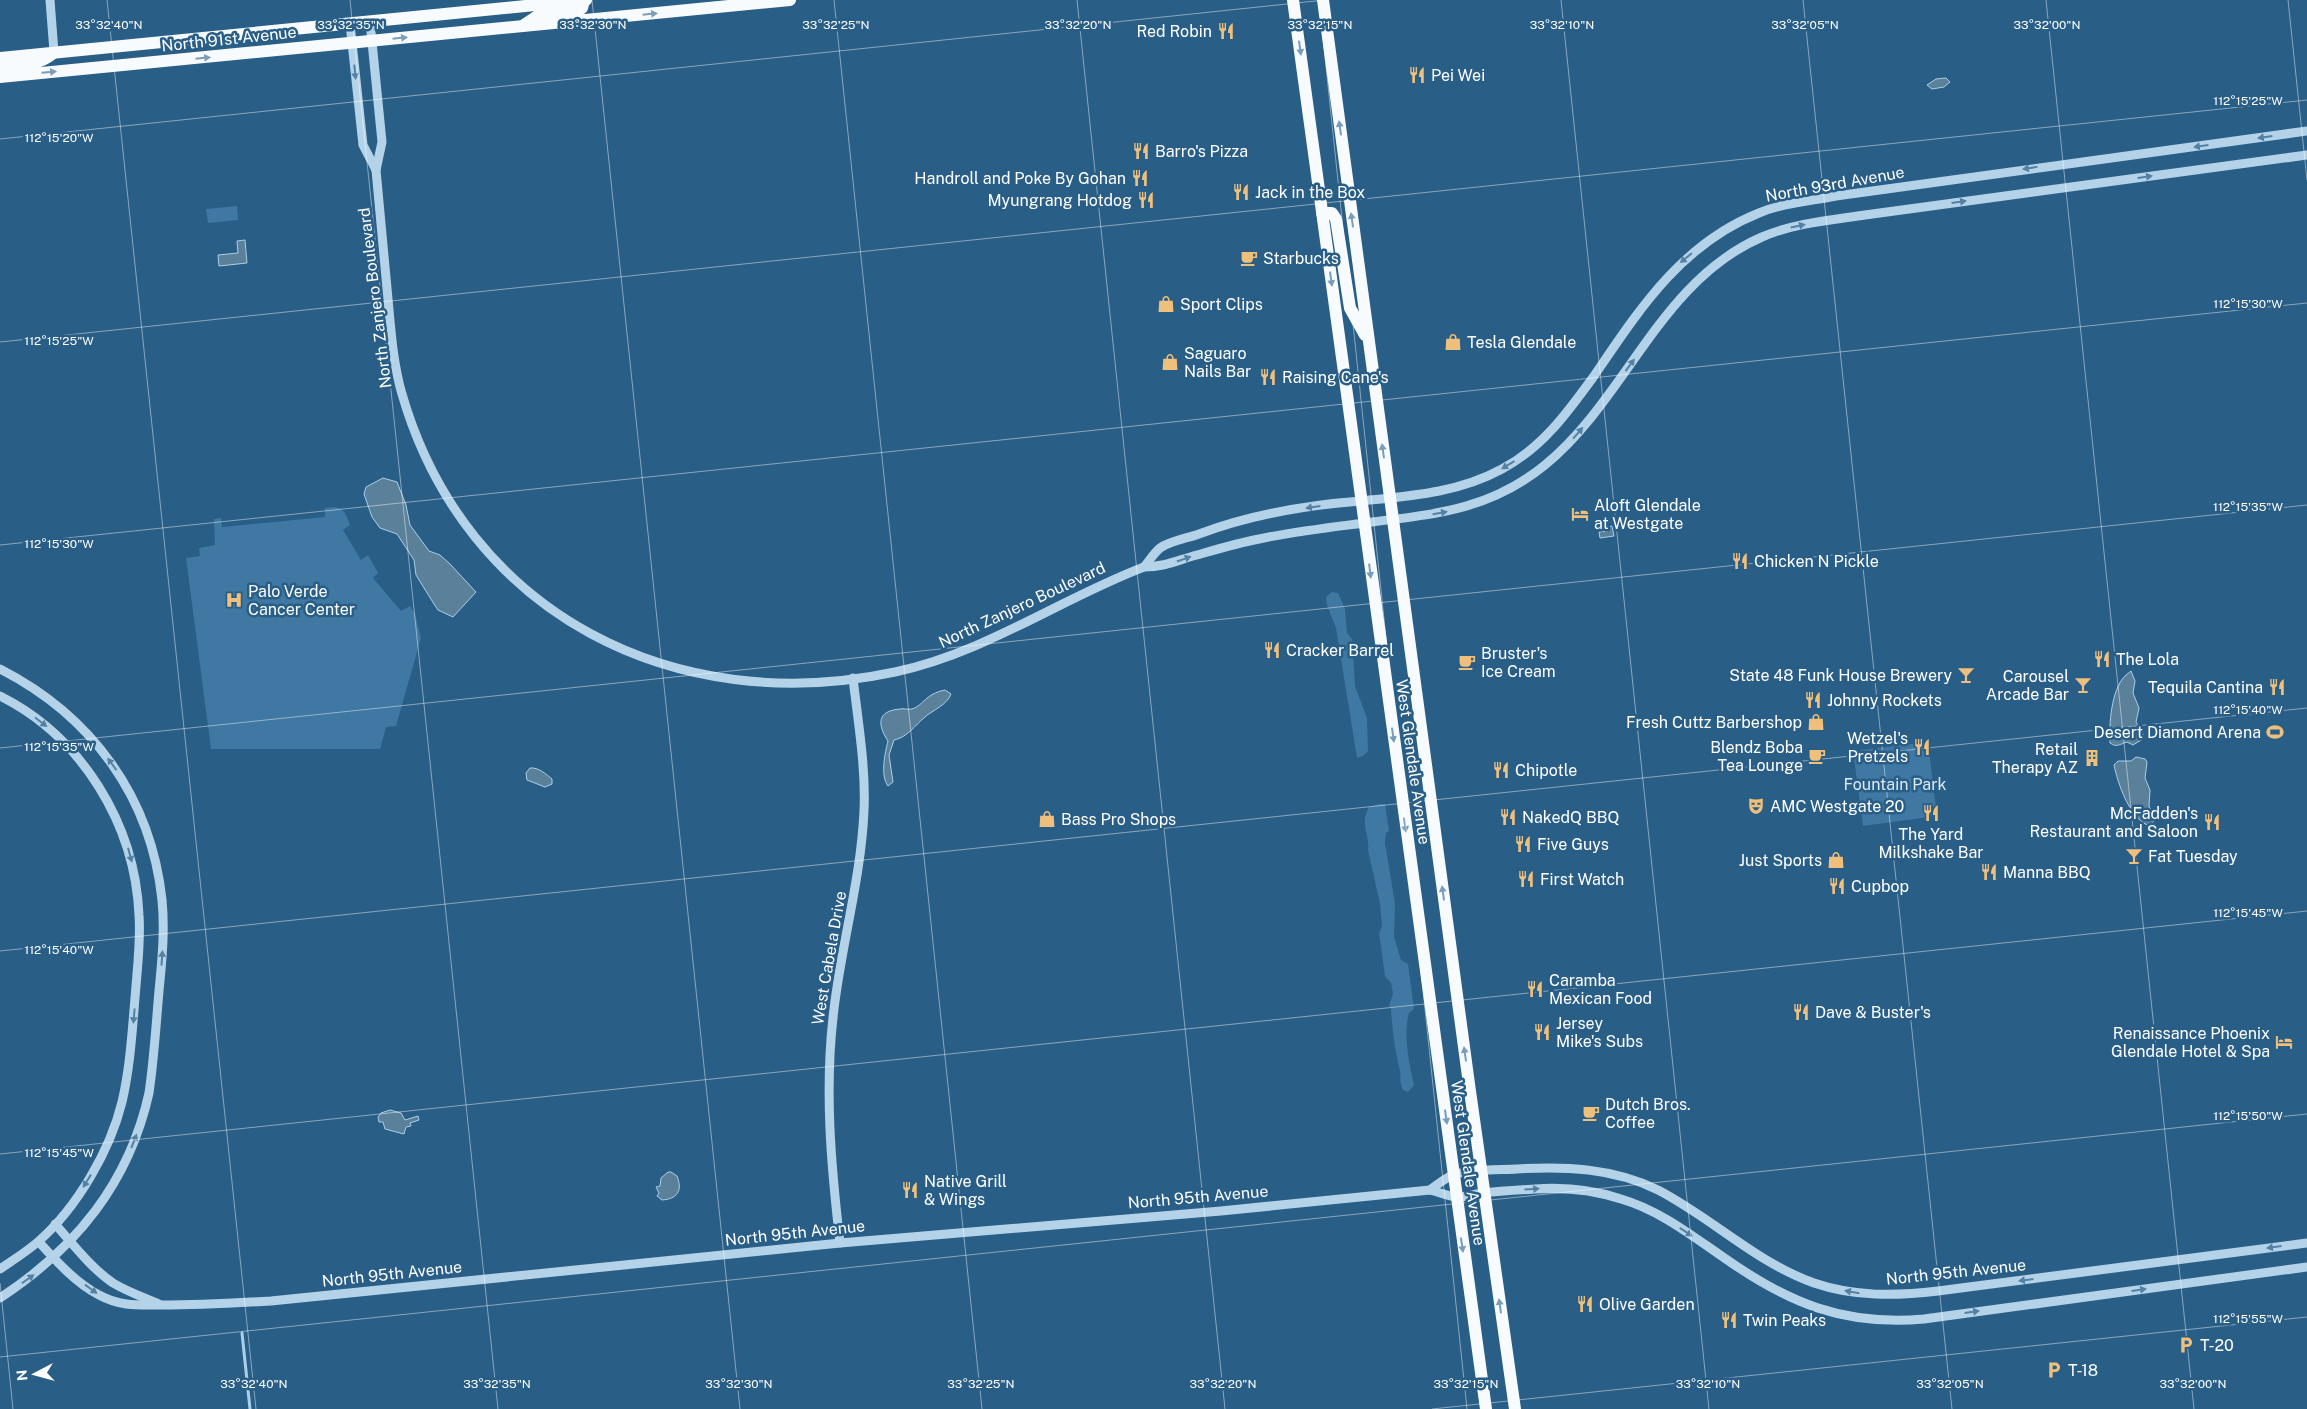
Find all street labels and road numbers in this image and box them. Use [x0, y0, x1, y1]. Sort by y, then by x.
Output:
street label: North 91st Avenue [160, 22, 298, 56]
street label: North 93rd Avenue [1764, 162, 1906, 206]
street label: North Zanjero Boulevard [354, 207, 396, 389]
street label: North Zanjero Boulevard [936, 558, 1108, 652]
street label: West Glendale Avenue [1392, 678, 1434, 846]
street label: West Cabela Drive [808, 890, 850, 1026]
street label: West Glendale Avenue [1447, 1079, 1489, 1247]
street label: North 95th Avenue [1127, 1181, 1269, 1213]
street label: North 95th Avenue [724, 1216, 866, 1250]
street label: North 95th Avenue [1885, 1255, 2027, 1289]
street label: North 95th Avenue [321, 1257, 463, 1291]

